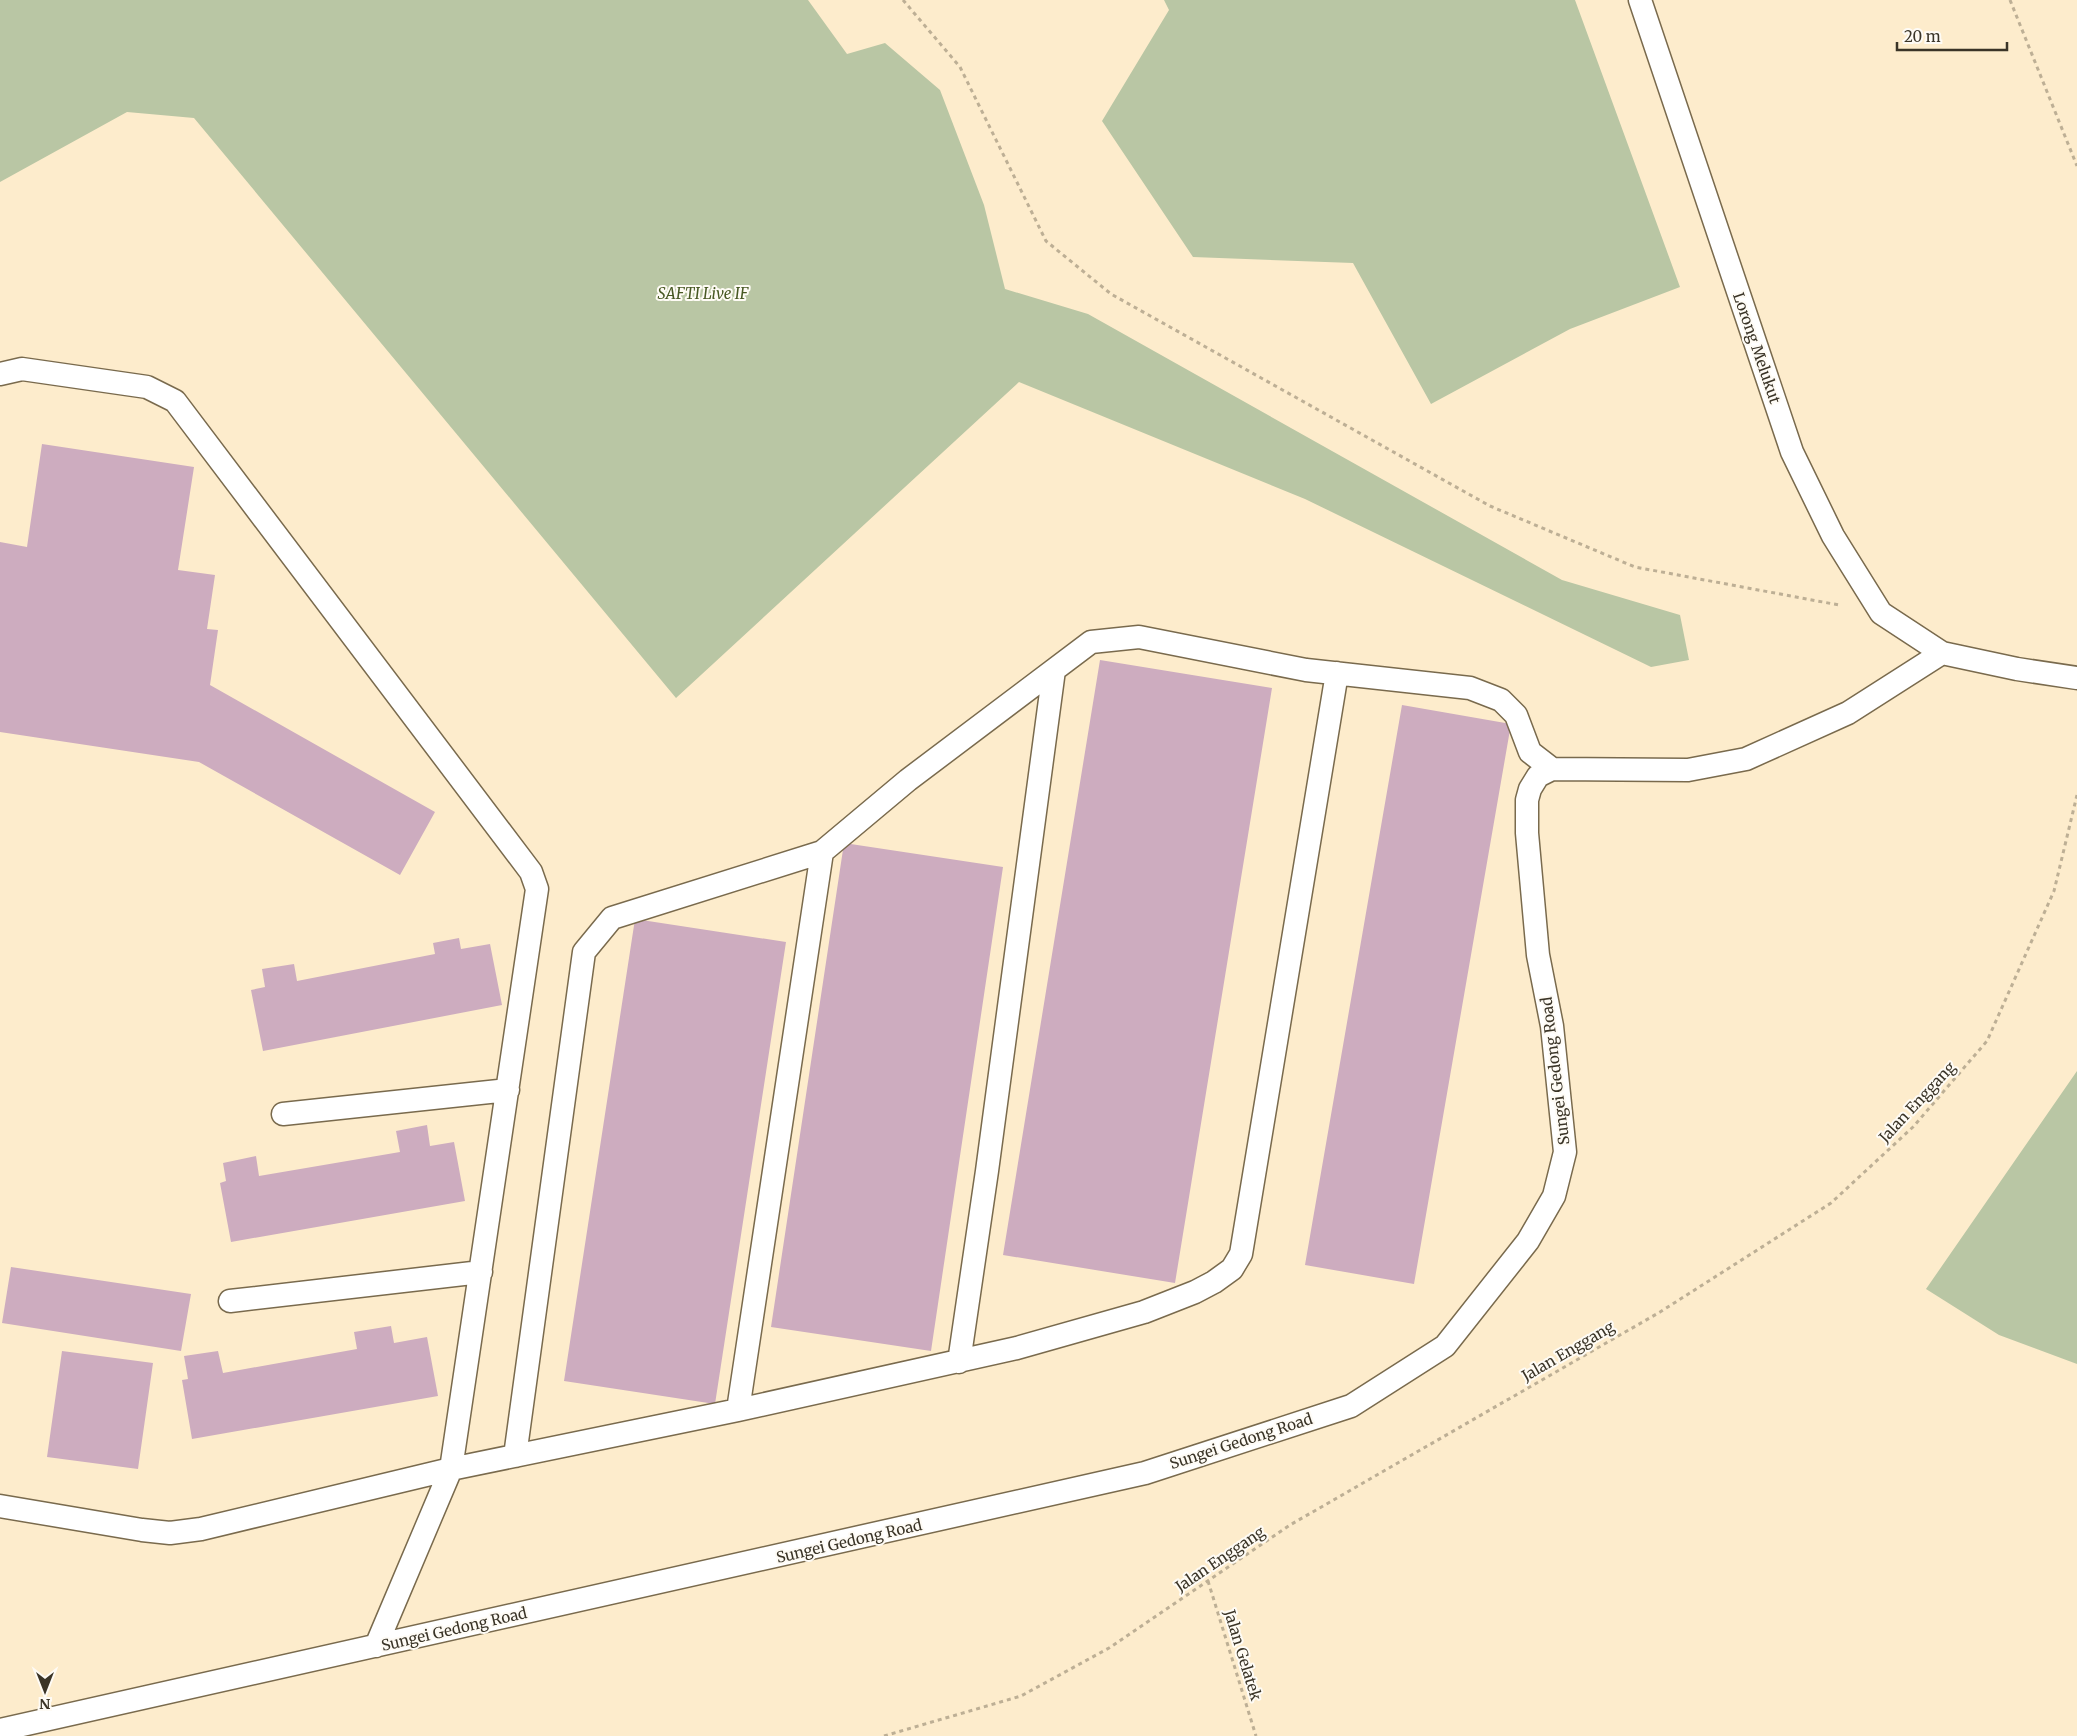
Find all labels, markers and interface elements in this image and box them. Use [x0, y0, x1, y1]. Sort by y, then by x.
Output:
scale bar [1897, 20, 2007, 52]
text: 20 m [1904, 27, 1941, 46]
park label: SAFTI Live IF [658, 284, 749, 303]
street label: Lorong Melukut [1729, 290, 1785, 406]
street label: Sungei Gedong Road [1536, 996, 1574, 1146]
street label: Jalan Enggang [1874, 1058, 1959, 1147]
street label: Jalan Enggang [1517, 1317, 1618, 1386]
street label: Sungei Gedong Road [1167, 1409, 1315, 1473]
street label: Sungei Gedong Road [774, 1515, 924, 1567]
street label: Jalan Enggang [1171, 1522, 1268, 1596]
street label: Sungei Gedong Road [379, 1603, 529, 1655]
street label: Jalan Gelatek [1220, 1606, 1266, 1703]
north arrow [20, 1666, 70, 1716]
text: N [39, 1695, 51, 1713]

